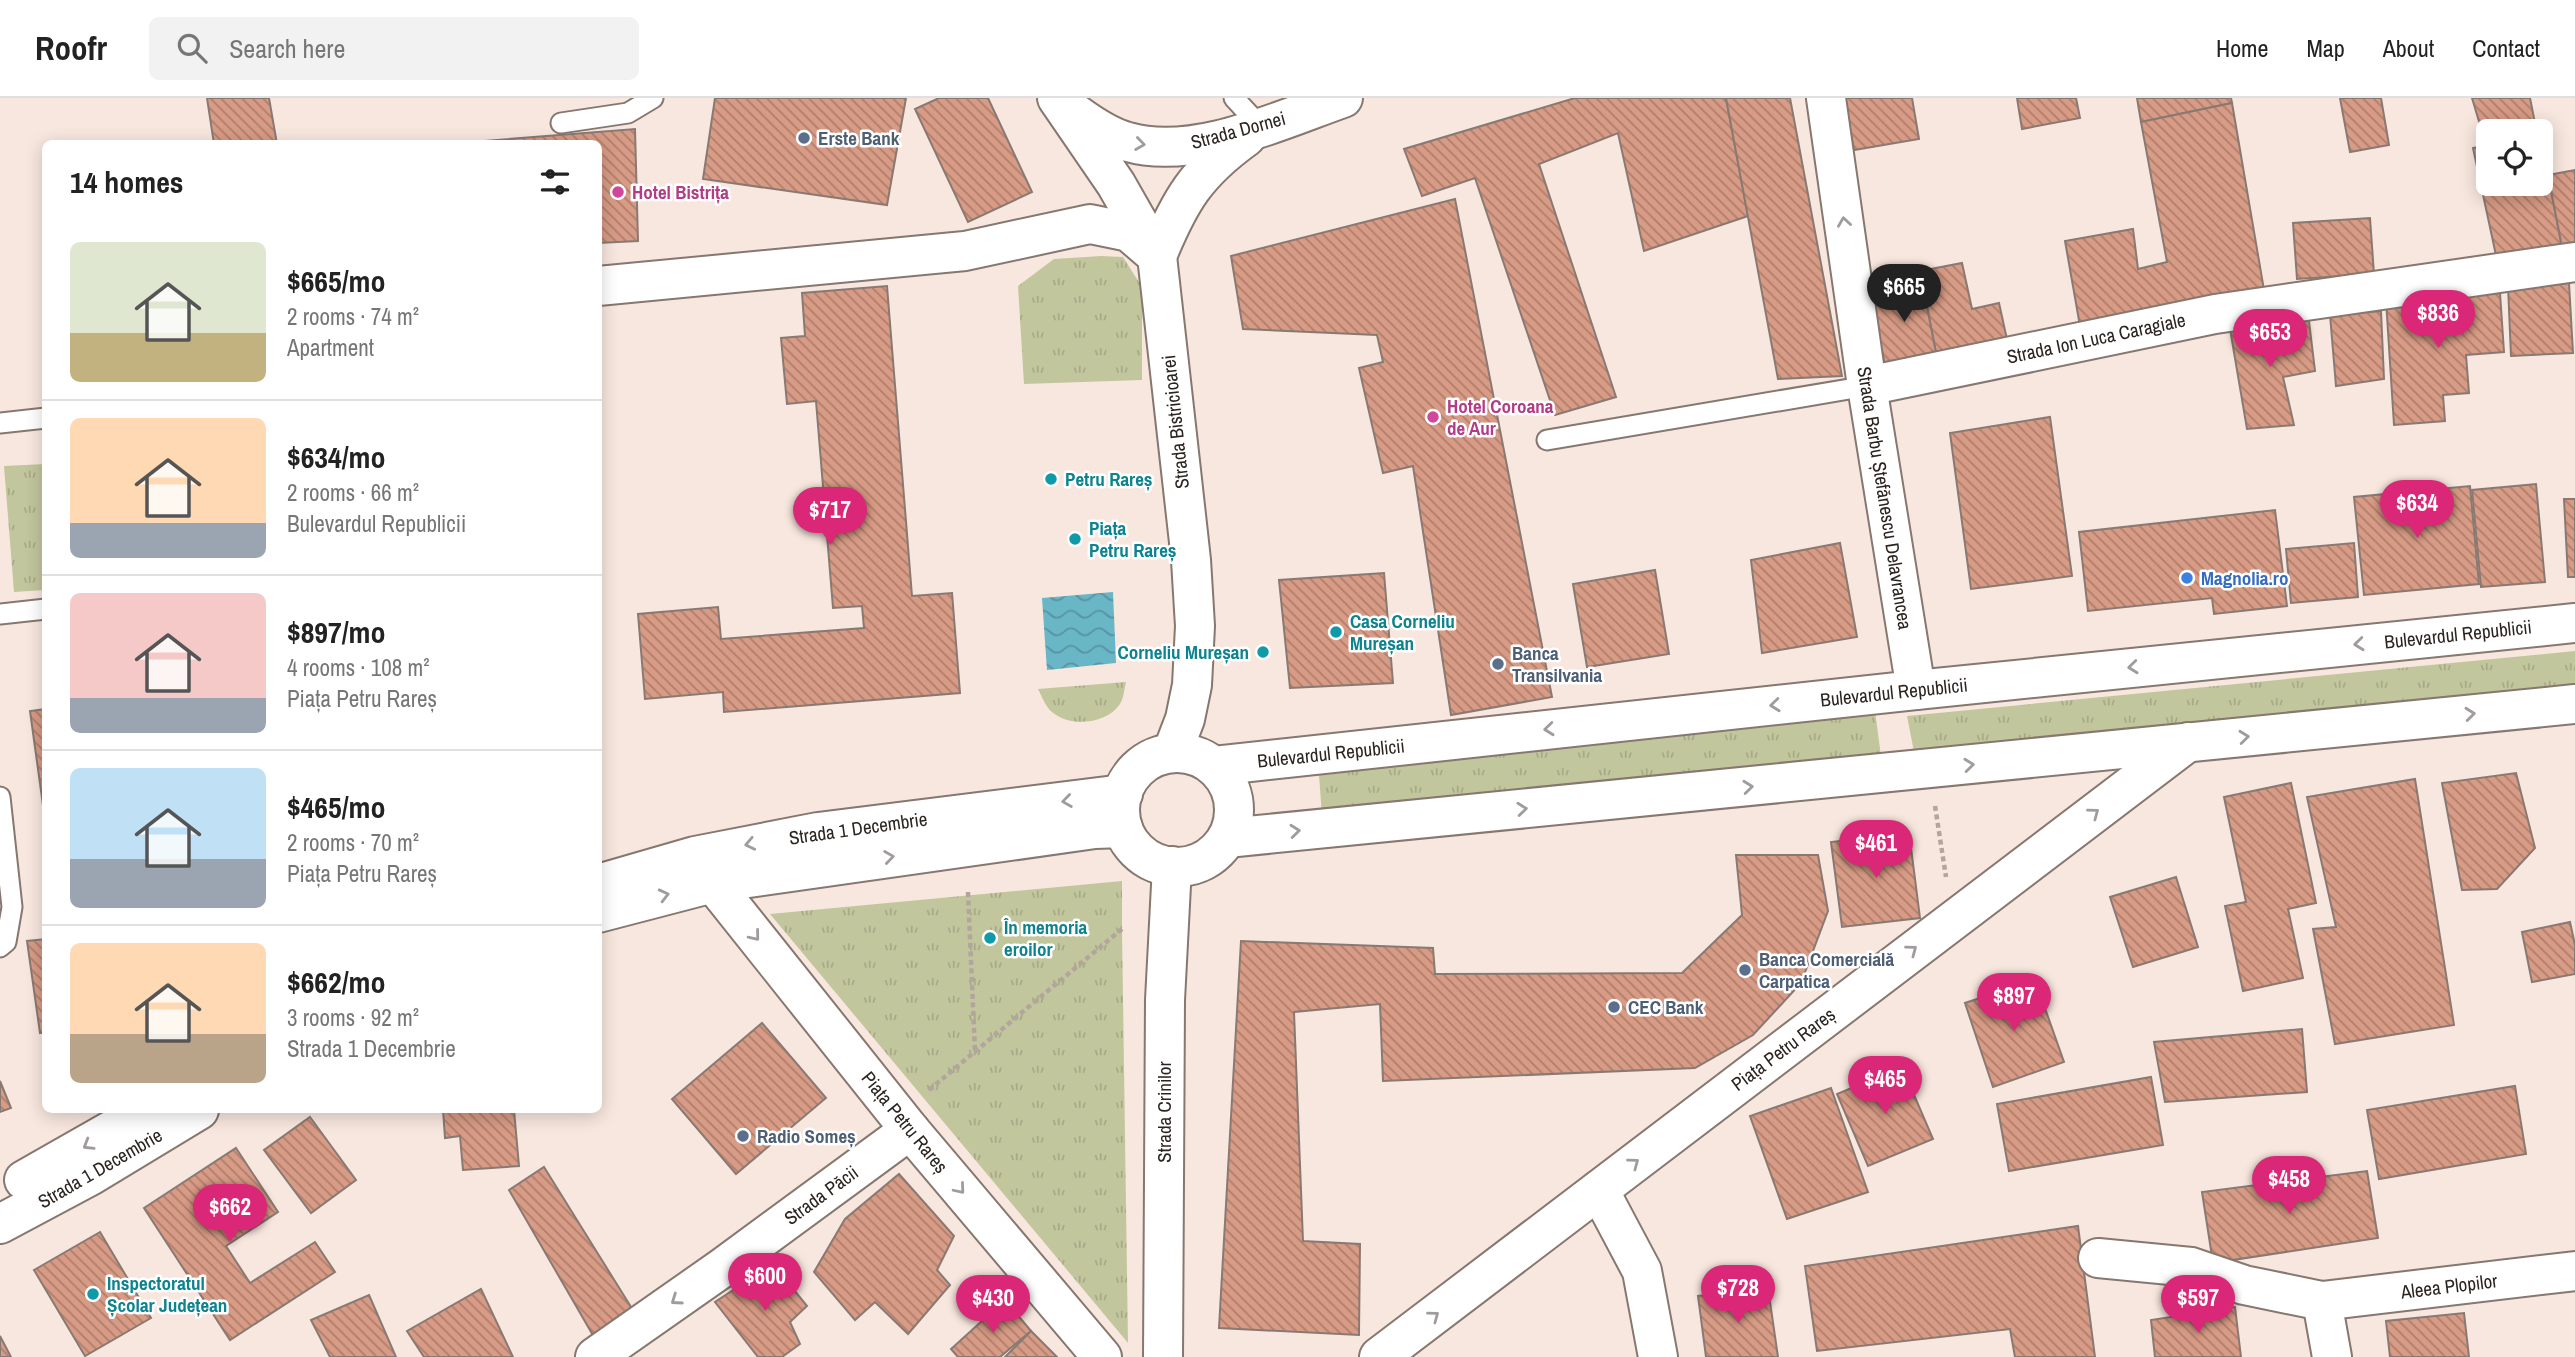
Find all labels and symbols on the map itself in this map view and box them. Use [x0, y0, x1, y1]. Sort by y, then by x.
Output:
street label: Strada Dornei [1188, 105, 1288, 155]
place label: Erste Bank [818, 125, 900, 151]
marker: Erste Bank [796, 130, 812, 146]
one-way arrow [1134, 136, 1145, 151]
place label: Hotel Bistrița [632, 179, 729, 205]
marker: Hotel Bistrița [610, 184, 626, 200]
one-way arrow [1836, 216, 1851, 228]
pin: $665 [1863, 264, 1945, 324]
pin: $836 [2397, 290, 2479, 350]
street label: Strada Ion Luca Caragiale [2004, 306, 2188, 370]
pin: $653 [2229, 310, 2311, 369]
street label: Strada Bistricioarei [1155, 354, 1195, 490]
street label: Strada Barbu Ștefănescu Delavrancea [1851, 365, 1919, 632]
place label: Hotel Coroana de Aur [1447, 393, 1554, 441]
marker: Hotel Coroana de Aur [1425, 409, 1441, 425]
place label: Petru Rareș [1065, 466, 1152, 492]
marker: Petru Rareș [1043, 471, 1059, 487]
pin: $634 [2376, 480, 2458, 540]
pin: $717 [789, 488, 871, 547]
place label: Piața Petru Rareș [1089, 515, 1176, 563]
marker: Piața Petru Rareș [1067, 531, 1083, 547]
place label: Magnolia.ro [2201, 565, 2288, 591]
marker: Magnolia.ro [2179, 570, 2195, 586]
place label: Casa Corneliu Mureșan [1350, 608, 1455, 656]
street label: Bulevardul Republicii [2383, 613, 2533, 655]
marker: Casa Corneliu Mureșan [1328, 624, 1344, 640]
one-way arrow [2353, 637, 2365, 652]
place label: Corneliu Mureșan [1117, 639, 1249, 665]
place label: Banca Transilvania [1512, 640, 1602, 688]
marker: Corneliu Mureșan [1255, 644, 1271, 660]
marker: Banca Transilvania [1490, 656, 1506, 672]
one-way arrow [2127, 660, 2138, 675]
street label: Bulevardul Republicii [1819, 671, 1969, 713]
one-way arrow [1769, 697, 1780, 712]
one-way arrow [2464, 707, 2476, 722]
one-way arrow [1543, 722, 1555, 737]
one-way arrow [2239, 730, 2250, 745]
street label: Bulevardul Republicii [1256, 732, 1406, 774]
one-way arrow [1963, 758, 1974, 773]
one-way arrow [1742, 779, 1754, 794]
one-way arrow [1061, 794, 1073, 809]
one-way arrow [1516, 802, 1527, 817]
street label: Strada 1 Decembrie [787, 805, 929, 851]
one-way arrow [2086, 809, 2098, 822]
pin: $461 [1835, 820, 1917, 880]
one-way arrow [1290, 824, 1301, 839]
one-way arrow [744, 836, 756, 851]
one-way arrow [883, 850, 894, 865]
one-way arrow [658, 889, 670, 903]
place label: În memoria eroilor [1003, 914, 1087, 962]
one-way arrow [747, 929, 760, 941]
marker: În memoria eroilor [982, 930, 998, 946]
place label: Banca Comercială Carpatica [1759, 946, 1894, 994]
one-way arrow [1904, 946, 1917, 959]
marker: Banca Comercială Carpatica [1737, 962, 1753, 978]
pin: $897 [1973, 974, 2055, 1033]
place label: CEC Bank [1628, 994, 1704, 1020]
marker: CEC Bank [1606, 999, 1622, 1015]
street label: Piața Petru Rareș [1726, 1001, 1840, 1097]
pin: $465 [1844, 1056, 1926, 1116]
street label: Strada Crinilor [1151, 1061, 1177, 1163]
street label: Piața Petru Rareș [856, 1066, 954, 1178]
street label: Strada 1 Decembrie [33, 1122, 167, 1214]
place label: Radio Someș [757, 1123, 856, 1149]
marker: Radio Someș [735, 1128, 751, 1144]
one-way arrow [83, 1137, 96, 1150]
pin: $458 [2248, 1156, 2330, 1216]
street label: Strada Păcii [779, 1159, 863, 1231]
one-way arrow [1626, 1159, 1639, 1172]
one-way arrow [952, 1181, 964, 1194]
pin: $662 [189, 1184, 271, 1244]
pin: $600 [724, 1254, 806, 1313]
pin: $728 [1697, 1266, 1779, 1325]
street label: Aleea Plopilor [2398, 1267, 2500, 1305]
place label: Inspectoratul Școlar Județean [107, 1270, 227, 1318]
pin: $430 [952, 1276, 1034, 1335]
pin: $597 [2157, 1276, 2239, 1335]
marker: Inspectoratul Școlar Județean [85, 1286, 101, 1302]
one-way arrow [671, 1292, 684, 1305]
one-way arrow [1426, 1311, 1438, 1324]

